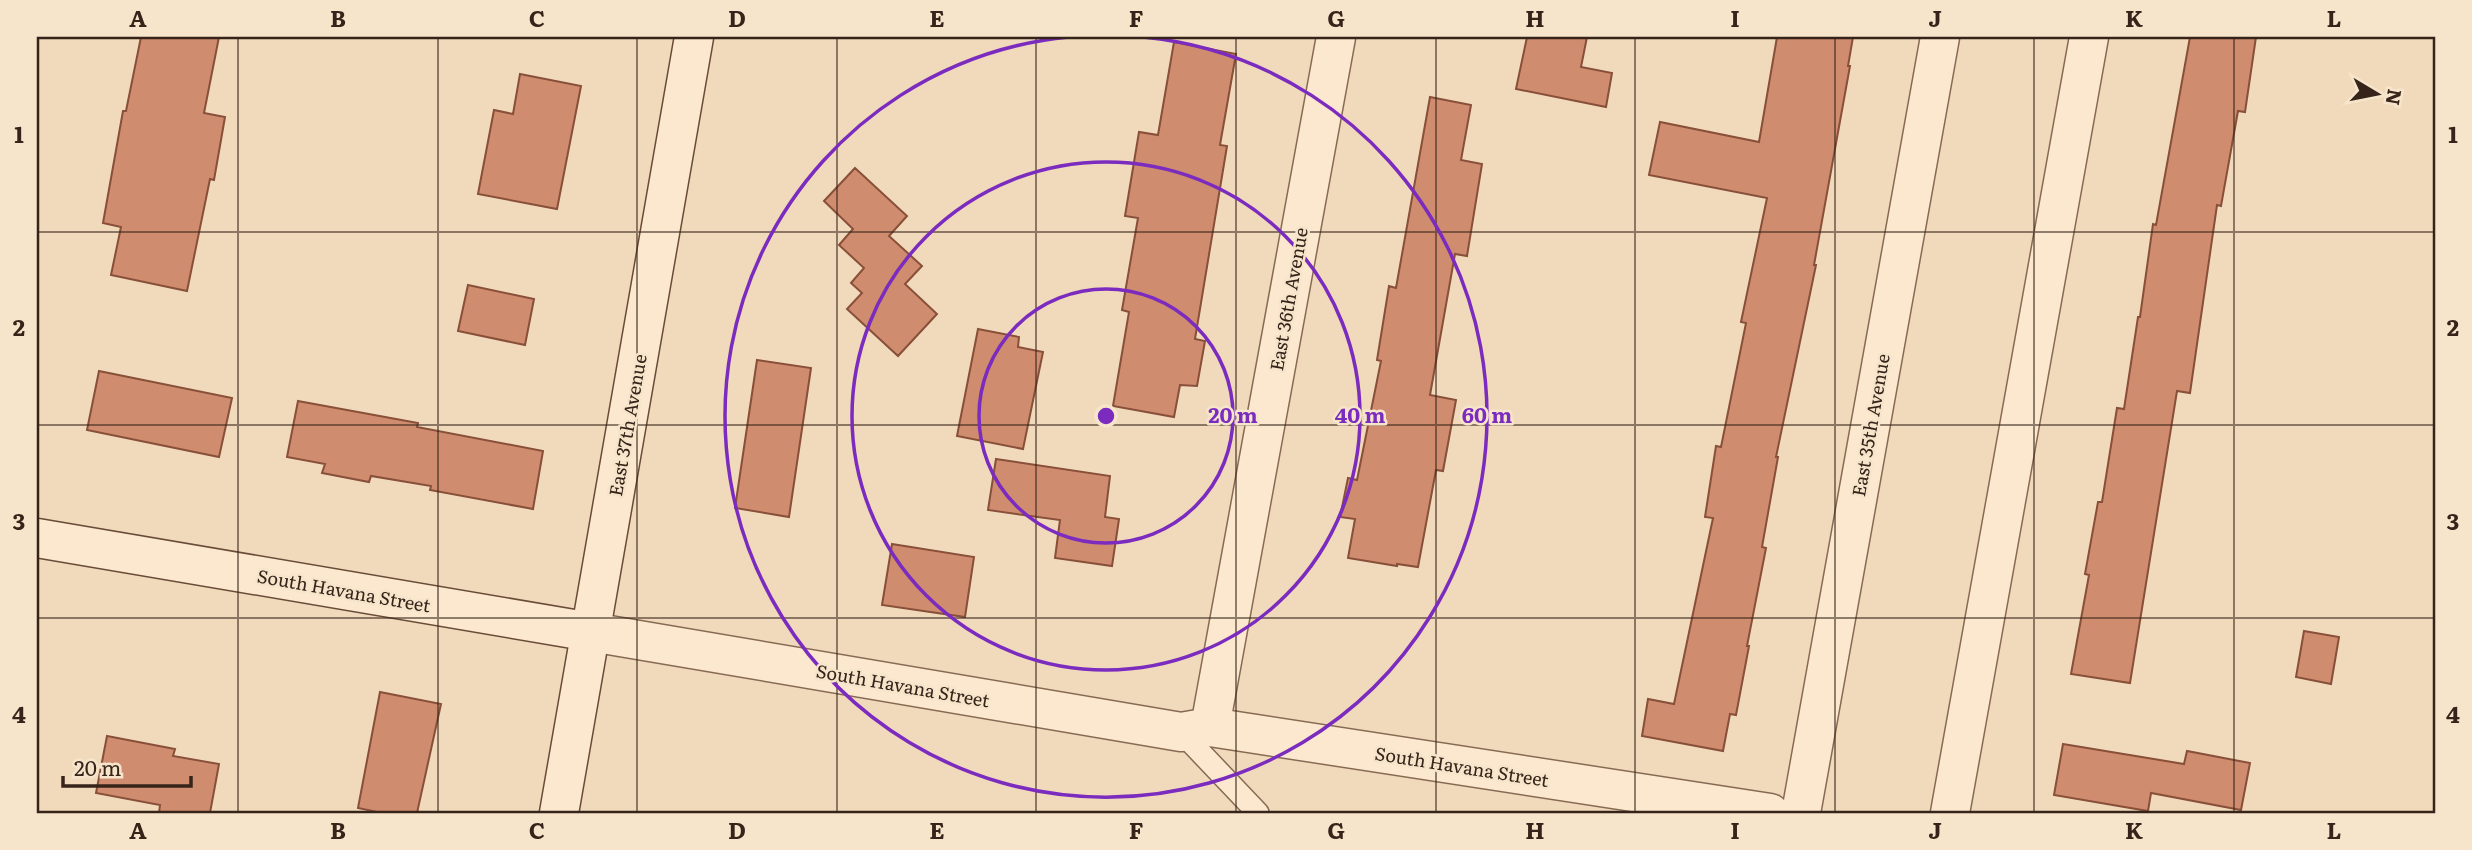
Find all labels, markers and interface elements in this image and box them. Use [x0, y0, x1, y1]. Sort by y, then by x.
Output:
text: A [129, 0, 147, 34]
text: B [330, 0, 346, 34]
text: C [529, 0, 545, 34]
text: D [728, 0, 746, 34]
text: E [929, 0, 945, 34]
text: F [1129, 0, 1144, 34]
text: G [1327, 0, 1345, 34]
text: H [1525, 0, 1545, 34]
text: I [1730, 0, 1740, 34]
text: J [1928, 0, 1942, 34]
text: K [2125, 0, 2143, 34]
text: L [2327, 0, 2341, 34]
north arrow [2342, 60, 2412, 130]
text: N [2380, 87, 2410, 107]
text: 1 [14, 116, 24, 150]
text: 1 [2448, 116, 2458, 150]
street label: East 36th Avenue [1262, 225, 1314, 373]
text: 2 [13, 309, 25, 343]
text: 2 [2447, 309, 2459, 343]
street label: East 35th Avenue [1844, 351, 1896, 499]
street label: East 37th Avenue [601, 352, 653, 498]
text: 20 m [1208, 398, 1258, 429]
text: 40 m [1335, 398, 1385, 429]
text: 60 m [1462, 398, 1512, 429]
centre of rings [1094, 404, 1118, 428]
text: 3 [13, 503, 25, 537]
text: 3 [2447, 503, 2459, 537]
street label: South Havana Street [255, 561, 434, 619]
street label: South Havana Street [814, 656, 993, 714]
text: 4 [12, 696, 26, 730]
text: 4 [2446, 696, 2460, 730]
street label: South Havana Street [1373, 739, 1552, 793]
scale bar [63, 745, 191, 789]
text: 20 m [74, 751, 121, 782]
text: A [129, 812, 147, 846]
text: B [330, 812, 346, 846]
text: C [529, 812, 545, 846]
text: D [728, 812, 746, 846]
text: E [929, 812, 945, 846]
text: F [1129, 812, 1144, 846]
text: G [1327, 812, 1345, 846]
text: H [1525, 812, 1545, 846]
text: I [1730, 812, 1740, 846]
text: J [1928, 812, 1942, 846]
text: K [2125, 812, 2143, 846]
text: L [2327, 812, 2341, 846]

